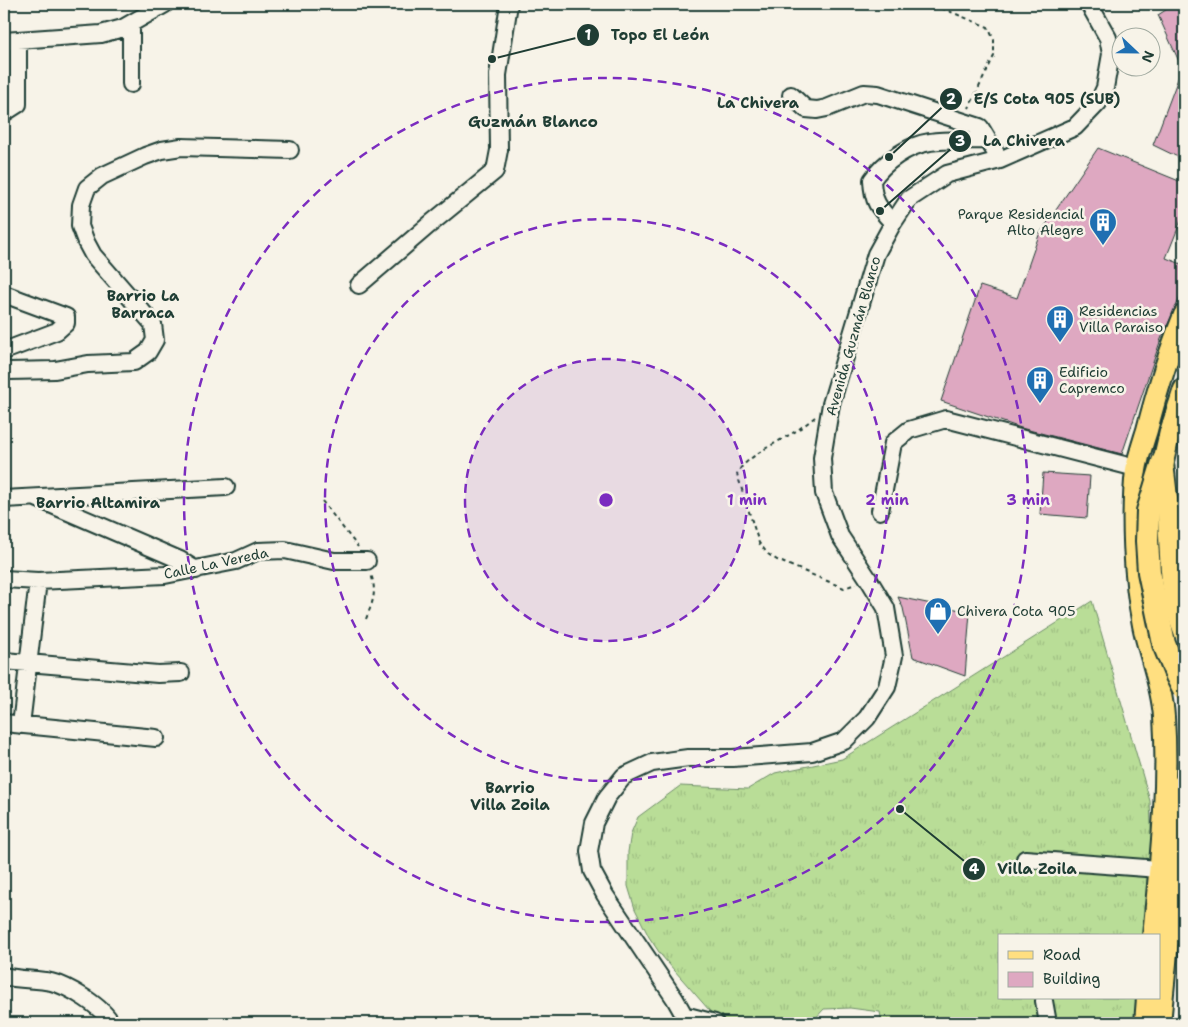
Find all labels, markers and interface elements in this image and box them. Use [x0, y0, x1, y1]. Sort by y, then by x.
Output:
callout: Topo El León [576, 20, 719, 50]
text: 1 [585, 25, 592, 45]
text: Topo El León [611, 25, 709, 45]
north arrow [1110, 28, 1160, 78]
text: N [1138, 48, 1158, 65]
callout: E/S Cota 905 (SUB) [938, 84, 1130, 114]
text: 2 [946, 89, 957, 109]
text: E/S Cota 905 (SUB) [974, 89, 1120, 109]
district label: La Chivera [717, 93, 800, 113]
district label: Guzmán Blanco [468, 111, 598, 132]
callout: La Chivera [948, 126, 1075, 156]
text: 3 [955, 131, 965, 151]
text: La Chivera [983, 131, 1066, 151]
place label: Parque Residencial Alto Alegre [958, 205, 1085, 239]
building icon: Parque Residencial Alto Alegre [1088, 207, 1118, 246]
street label: Avenida Guzmán Blanco [822, 254, 884, 418]
district label: Barrio La Barraca [107, 286, 180, 323]
place label: Residencias Villa Paraiso [1079, 302, 1163, 336]
building icon: Residencias Villa Paraiso [1045, 304, 1075, 343]
place label: Edificio Capremco [1059, 363, 1125, 397]
building icon: Edificio Capremco [1025, 365, 1055, 404]
text: 1 min [727, 490, 767, 510]
text: 2 min [865, 490, 909, 510]
text: 3 min [1006, 490, 1050, 510]
centre of rings [597, 491, 615, 509]
district label: Barrio Altamira [36, 493, 161, 513]
street label: Calle La Vereda [162, 543, 270, 583]
shop icon: Chivera Cota 905 [923, 596, 953, 635]
place label: Chivera Cota 905 [957, 602, 1076, 620]
district label: Barrio Villa Zoila [470, 778, 551, 815]
callout: Villa Zoila [962, 854, 1087, 884]
text: 4 [969, 859, 980, 879]
text: Villa Zoila [997, 859, 1078, 879]
legend [998, 934, 1160, 1000]
text: Road [1043, 945, 1081, 965]
text: Building [1043, 969, 1100, 989]

